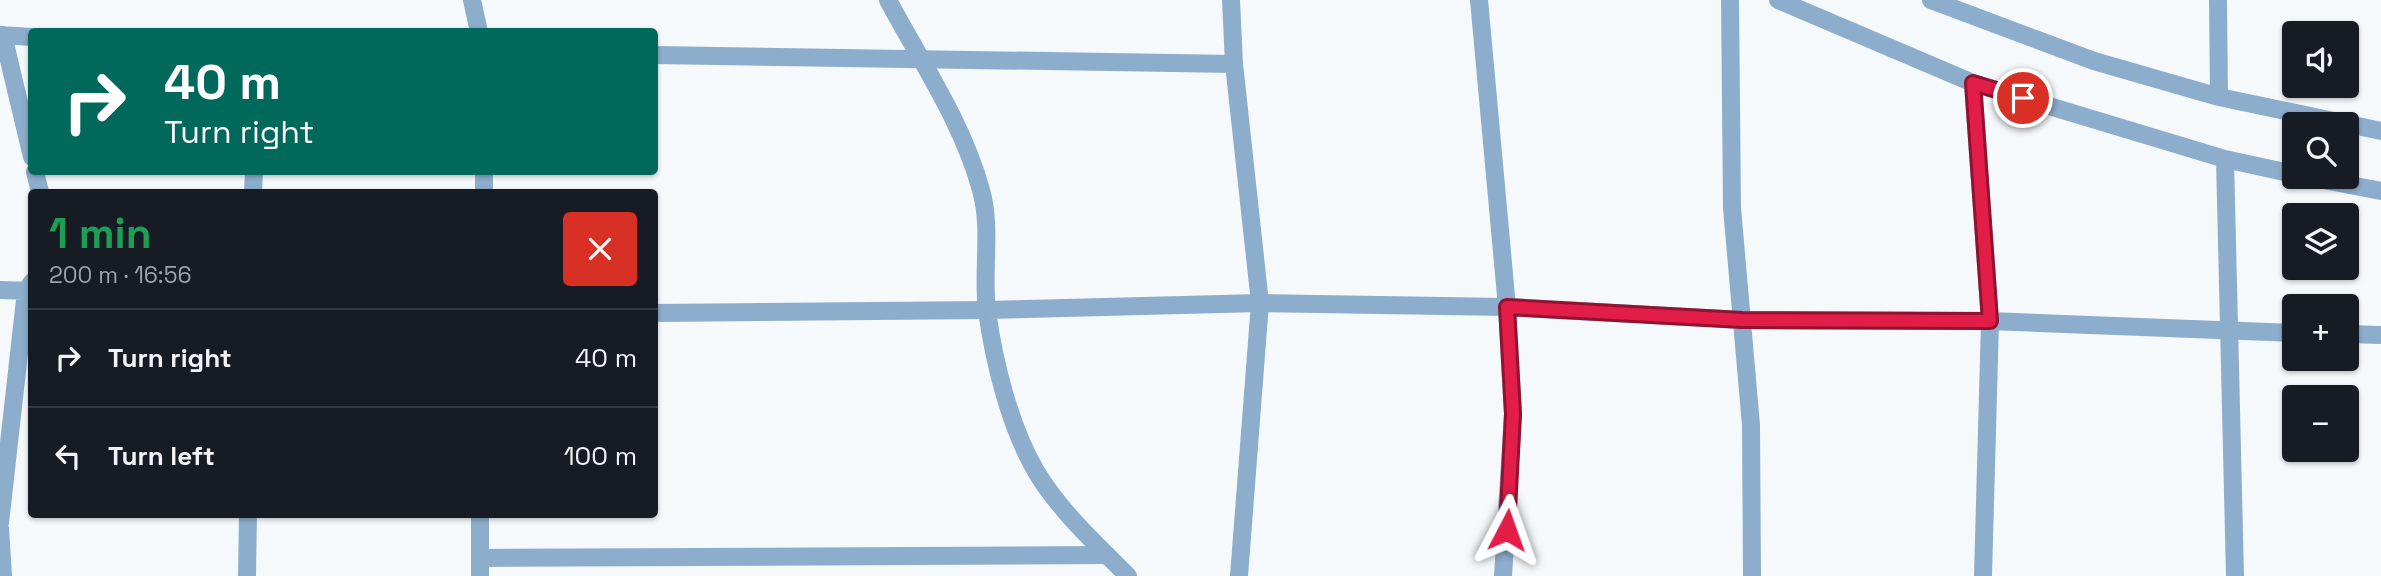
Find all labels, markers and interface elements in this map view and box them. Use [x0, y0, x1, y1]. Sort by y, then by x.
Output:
map controls [2282, 21, 2359, 462]
button: sound [2282, 21, 2359, 98]
text: 40 m [164, 51, 281, 113]
icon: right [49, 56, 140, 147]
pin [1993, 68, 2053, 128]
icon: arrive [2004, 79, 2042, 117]
text: Turn right [164, 112, 314, 152]
button: search [2282, 112, 2359, 189]
button: layers [2282, 203, 2359, 280]
text: 1 min [49, 207, 152, 260]
button: close [563, 212, 637, 286]
text: 200 m · 16:56 [49, 260, 192, 290]
button: + [2282, 294, 2359, 371]
icon: right [49, 339, 87, 377]
text: Turn right [108, 341, 232, 375]
text: 40 m [575, 341, 637, 375]
button: − [2282, 385, 2359, 462]
icon: left [49, 437, 87, 475]
text: Turn left [108, 439, 215, 473]
text: 100 m [564, 439, 637, 473]
position arrow [1470, 493, 1544, 567]

